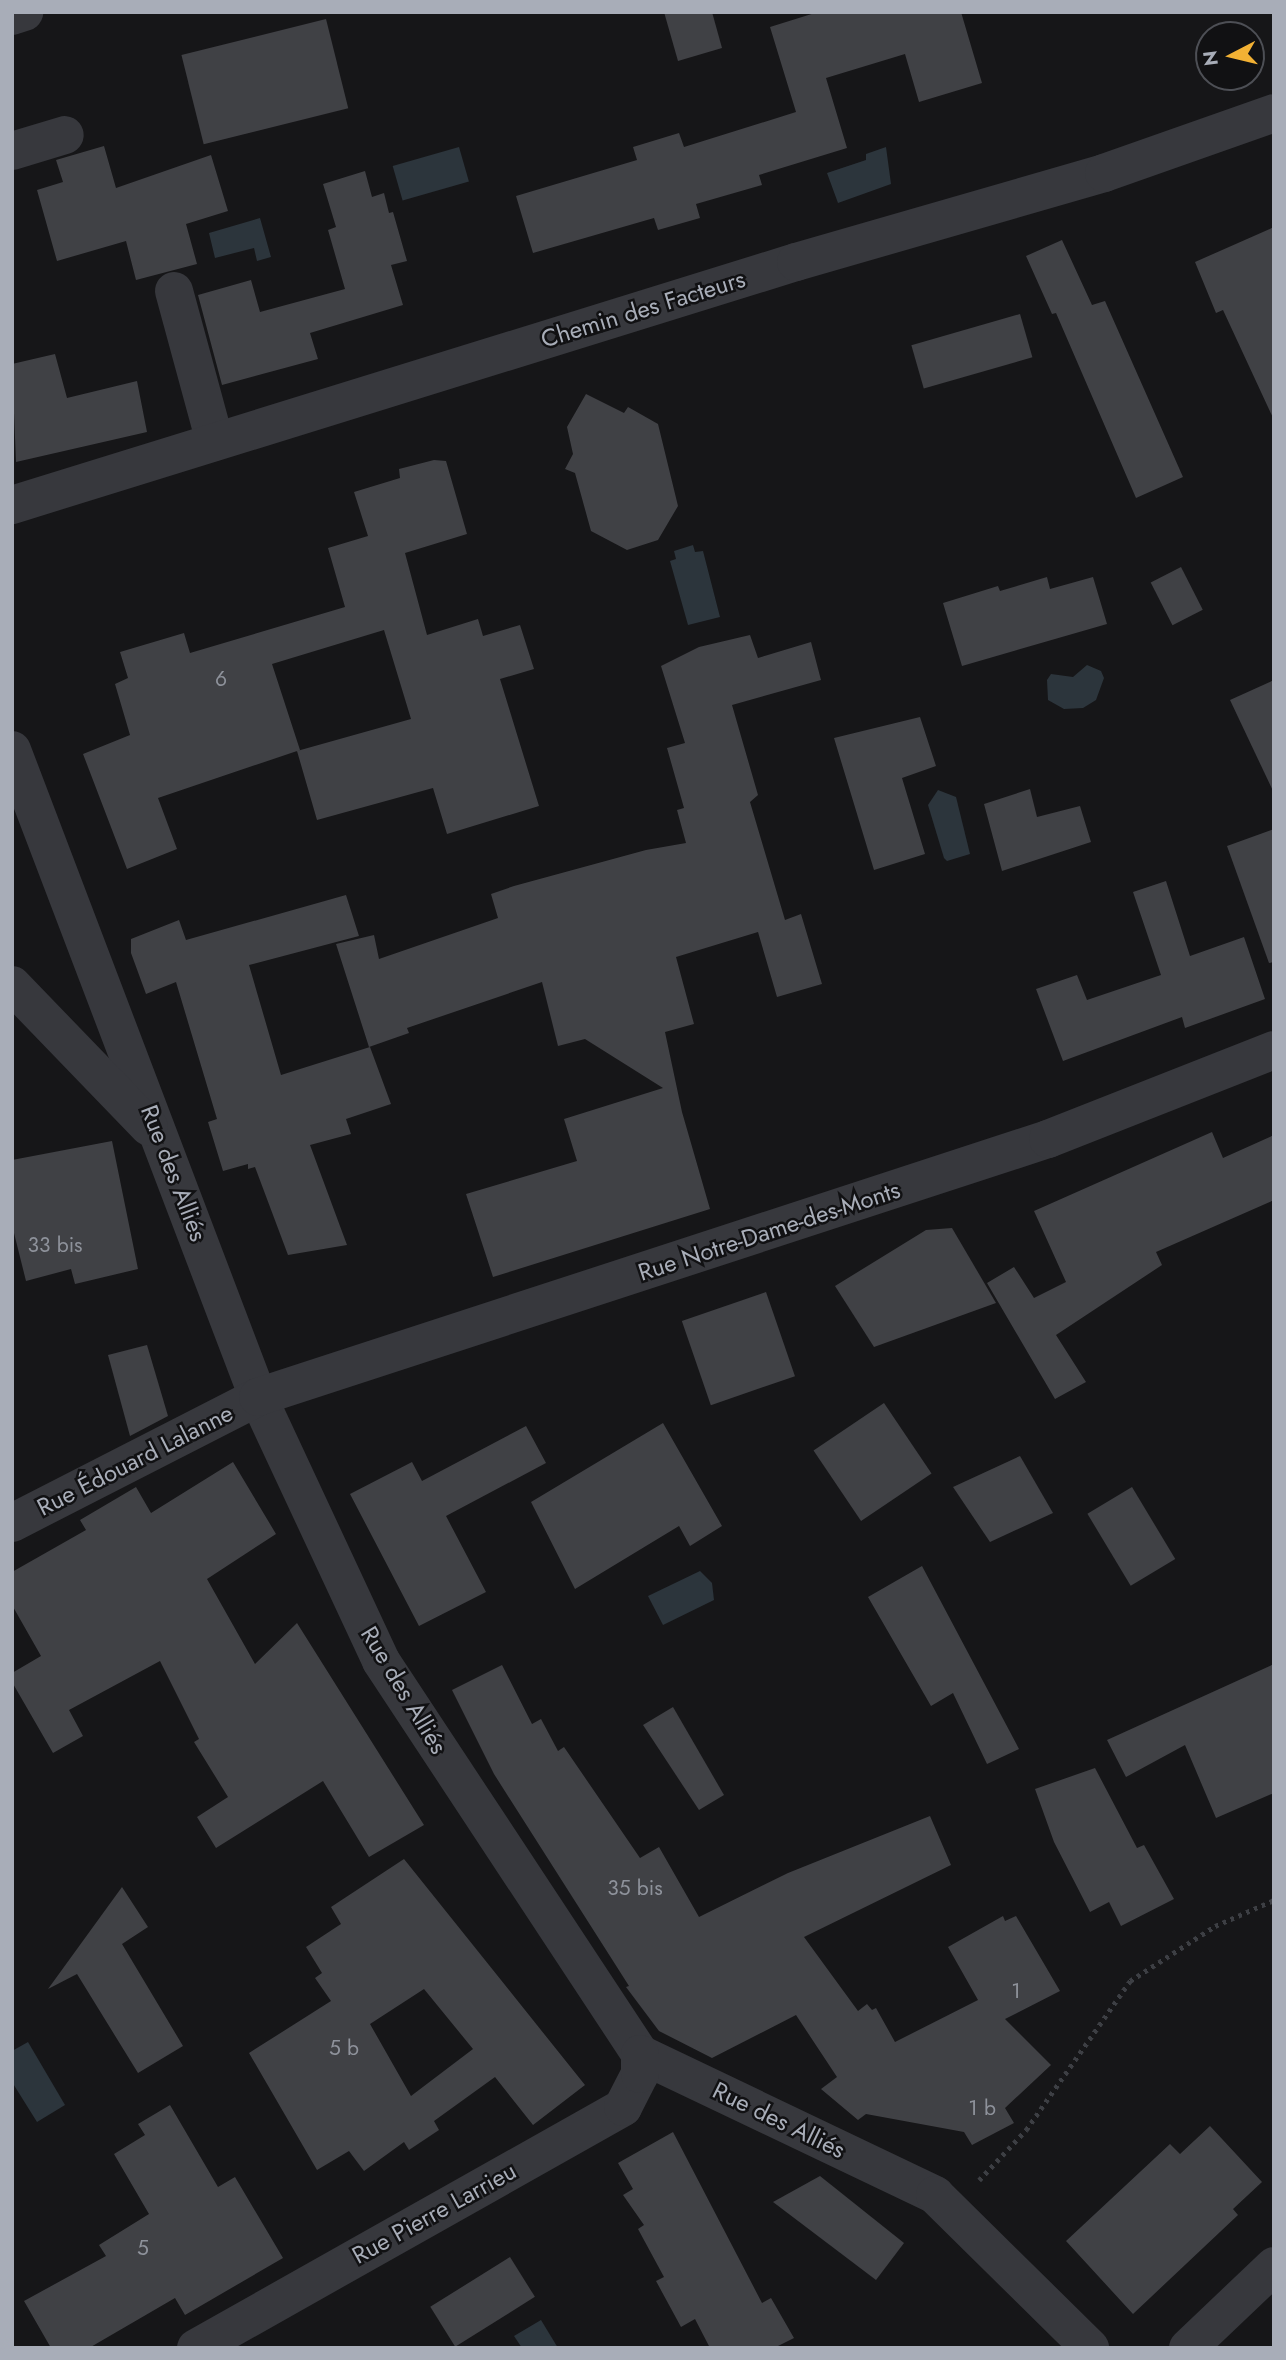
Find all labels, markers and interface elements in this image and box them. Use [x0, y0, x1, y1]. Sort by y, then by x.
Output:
north arrow [1195, 21, 1265, 91]
text: N [1196, 49, 1225, 68]
street label: Chemin des Facteurs [537, 264, 749, 354]
house number: 6 [215, 666, 227, 692]
street label: Rue des Alliés [135, 1101, 213, 1245]
street label: Rue Notre-Dame-des-Monts [634, 1175, 904, 1287]
house number: 33 bis [27, 1232, 83, 1258]
street label: Rue Édouard Lalanne [32, 1398, 238, 1522]
street label: Rue des Alliés [355, 1621, 453, 1759]
house number: 35 bis [607, 1875, 663, 1901]
house number: 1 [1011, 1978, 1021, 2004]
house number: 5 b [329, 2035, 359, 2061]
street label: Rue des Alliés [708, 2076, 850, 2164]
house number: 1 b [968, 2095, 996, 2121]
street label: Rue Pierre Larrieu [347, 2156, 521, 2270]
house number: 5 [137, 2235, 149, 2261]

